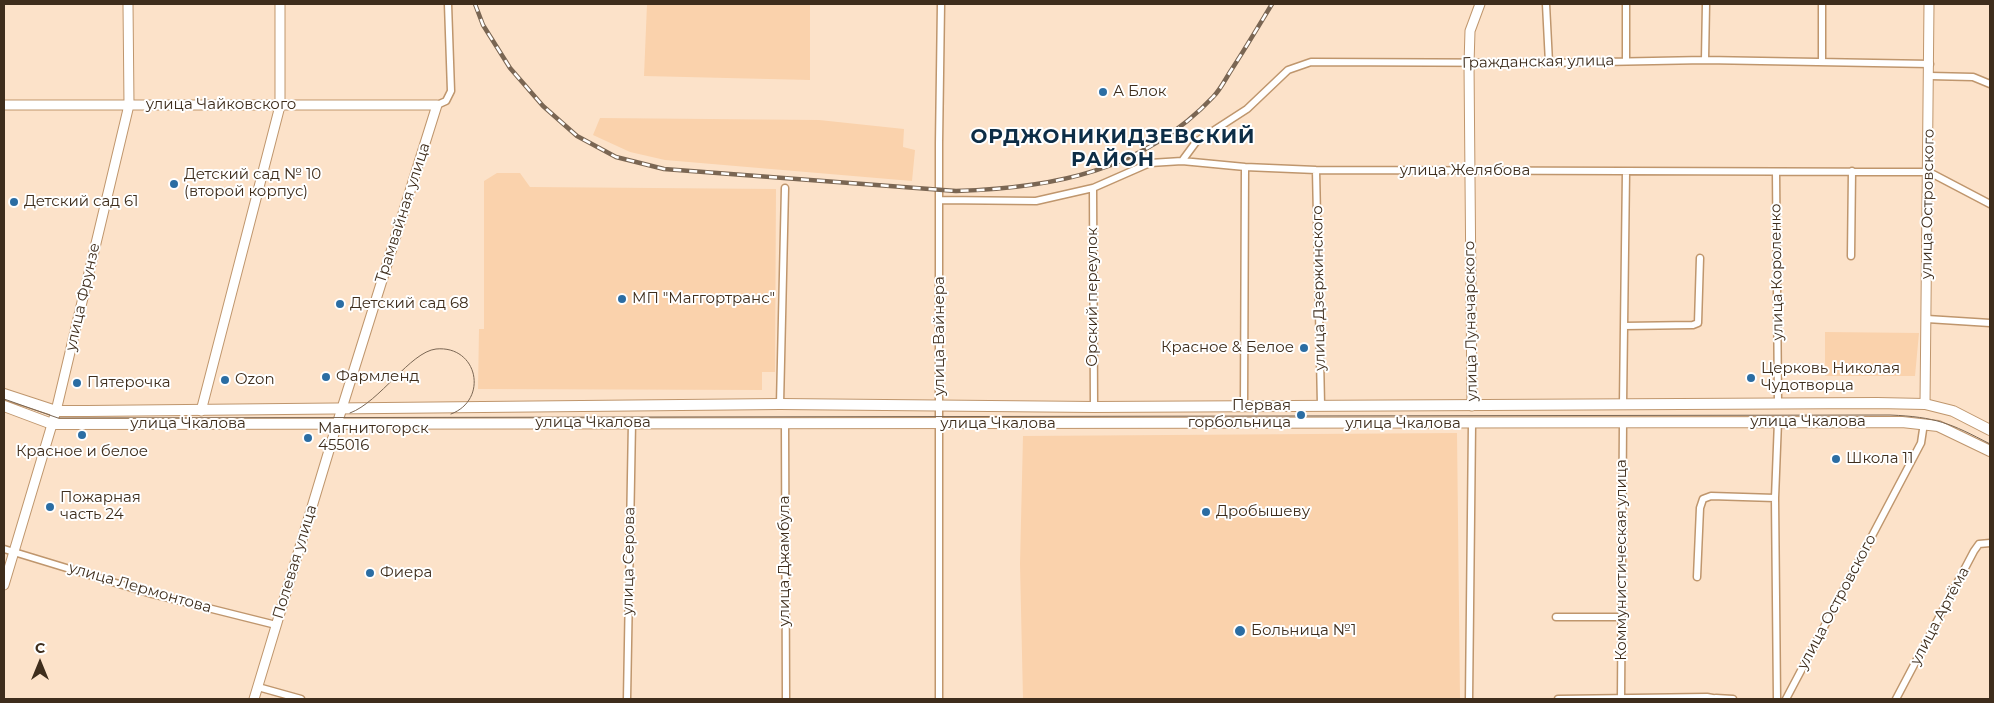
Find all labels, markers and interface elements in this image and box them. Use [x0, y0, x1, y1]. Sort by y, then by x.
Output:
street label: Гражданская улица [1462, 52, 1614, 72]
place label: А Блок [1113, 83, 1167, 101]
marker: А Блок [1097, 86, 1109, 98]
street label: улица Чайковского [146, 96, 296, 114]
district label: ОРДЖОНИКИДЗЕВСКИЙ РАЙОН [968, 125, 1258, 172]
street label: улица Островского [1918, 129, 1938, 279]
street label: Трамвайная улица [372, 141, 434, 285]
street label: улица Желябова [1400, 162, 1530, 180]
place label: Детский сад № 10 (второй корпус) [184, 166, 321, 201]
marker: Детский сад № 10 (второй корпус) [168, 178, 180, 190]
place label: Детский сад 61 [24, 193, 139, 211]
marker: Детский сад 61 [8, 196, 20, 208]
street label: улица Короленко [1767, 203, 1787, 341]
street label: улица Дзержинского [1309, 205, 1329, 371]
street label: Орский переулок [1084, 227, 1102, 367]
street label: улица Фрунзе [62, 241, 104, 353]
street label: улица Луначарского [1461, 241, 1481, 401]
street label: улица Вайнера [931, 276, 949, 396]
place label: МП "Маггортранс" [632, 290, 775, 308]
marker: МП "Маггортранс" [616, 293, 628, 305]
place label: Детский сад 68 [350, 295, 469, 313]
marker: Детский сад 68 [334, 298, 346, 310]
place label: Красное & Белое [1161, 339, 1294, 357]
marker: Красное & Белое [1298, 342, 1310, 354]
place label: Церковь Николая Чудотворца [1761, 360, 1900, 395]
place label: Фармленд [336, 368, 419, 386]
place label: Ozon [235, 371, 275, 389]
marker: Фармленд [320, 371, 332, 383]
marker: Церковь Николая Чудотворца [1745, 372, 1757, 384]
place label: Пятерочка [87, 374, 171, 392]
marker: Ozon [219, 374, 231, 386]
marker: Пятерочка [71, 377, 83, 389]
place label: Первая горбольница [1188, 397, 1291, 432]
marker: Первая горбольница [1295, 409, 1307, 421]
street label: улица Чкалова [1750, 413, 1866, 431]
street label: улица Чкалова [535, 414, 651, 432]
street label: улица Чкалова [130, 415, 246, 433]
street label: улица Чкалова [940, 415, 1056, 433]
street label: улица Чкалова [1345, 415, 1461, 433]
place label: Магнитогорск 455016 [318, 420, 429, 455]
marker: Красное и белое [76, 429, 88, 441]
marker: Магнитогорск 455016 [302, 432, 314, 444]
place label: Красное и белое [16, 443, 148, 461]
place label: Школа 11 [1846, 450, 1913, 468]
marker: Школа 11 [1830, 453, 1842, 465]
street label: Коммунистическая улица [1613, 459, 1631, 661]
place label: Пожарная часть 24 [60, 489, 141, 524]
street label: улица Джамбула [776, 495, 794, 627]
marker: Пожарная часть 24 [44, 501, 56, 513]
street label: Полевая улица [269, 503, 321, 621]
place label: Дробышеву [1216, 503, 1310, 521]
marker: Дробышеву [1200, 506, 1212, 518]
street label: улица Серова [619, 507, 639, 615]
street label: улица Островского [1794, 531, 1880, 673]
street label: улица Лермонтова [67, 559, 213, 617]
place label: Фиера [380, 564, 432, 582]
street label: улица Артёма [1907, 564, 1973, 668]
marker: Фиера [364, 567, 376, 579]
place label: Больница №1 [1251, 622, 1357, 640]
marker: Больница №1 [1233, 624, 1247, 638]
north arrow [15, 638, 65, 688]
text: С [35, 639, 45, 657]

